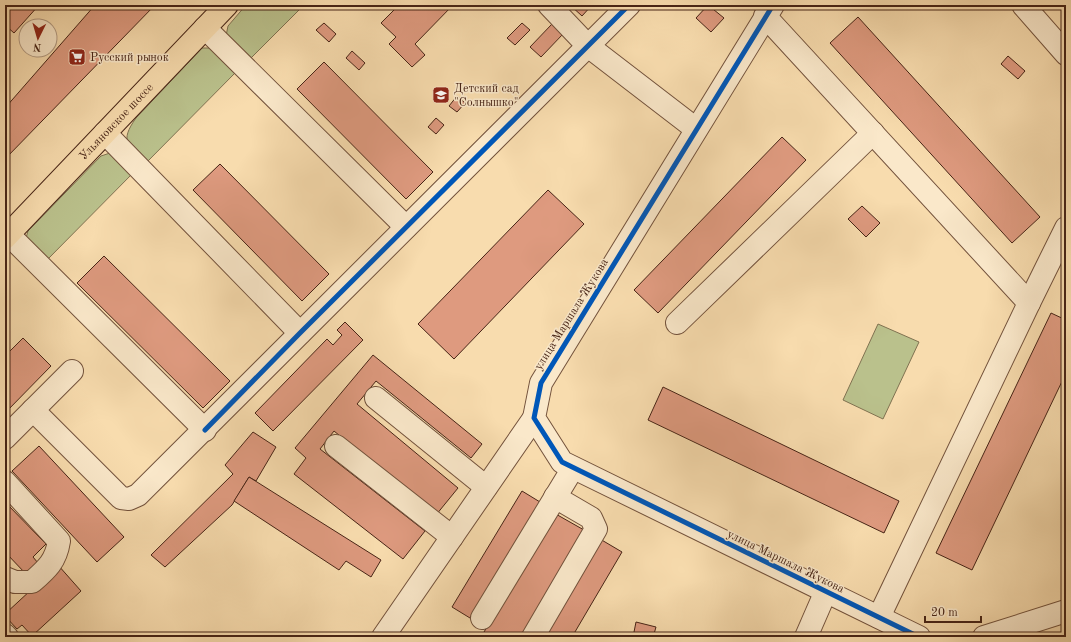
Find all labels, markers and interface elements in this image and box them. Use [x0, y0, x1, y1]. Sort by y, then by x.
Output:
north arrow [18, 18, 58, 58]
text: N [32, 41, 42, 52]
supermarket icon: Русский рынок [67, 47, 87, 67]
place label: Русский рынок [90, 52, 169, 64]
street label: Ульяновское шоссе [78, 81, 156, 163]
place label: Детский сад "Солнышко" [454, 83, 519, 109]
school or university icon: Детский сад "Солнышко" [431, 85, 451, 105]
street label: улица Маршала Жукова [533, 257, 611, 372]
street label: улица Маршала Жукова [725, 528, 846, 596]
scale bar [925, 598, 981, 624]
text: 20 m [931, 607, 958, 619]

